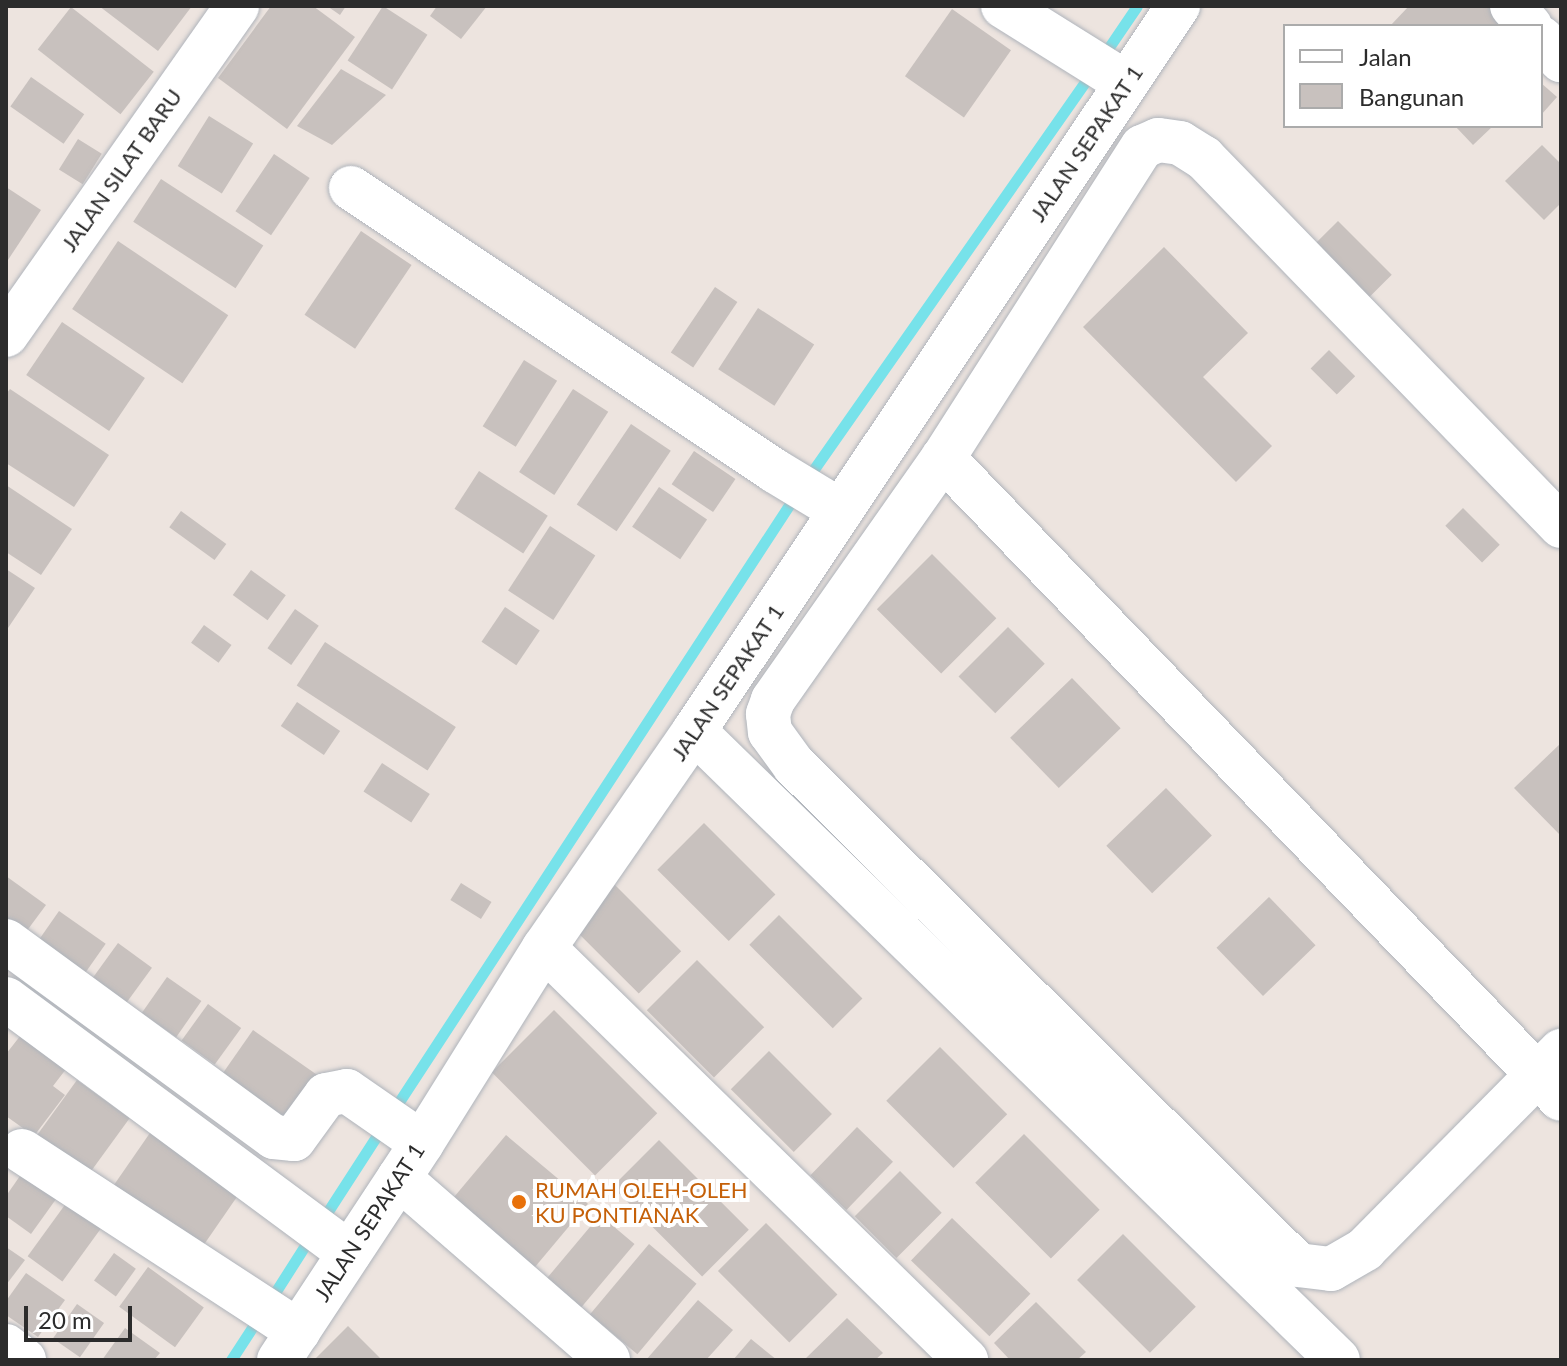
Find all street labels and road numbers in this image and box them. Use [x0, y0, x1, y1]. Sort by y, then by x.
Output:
street label: JALAN SEPAKAT 1 [1024, 60, 1148, 226]
street label: JALAN SILAT BARU [55, 83, 187, 257]
street label: JALAN SEPAKAT 1 [665, 599, 789, 765]
street label: JALAN SEPAKAT 1 [308, 1138, 430, 1306]

